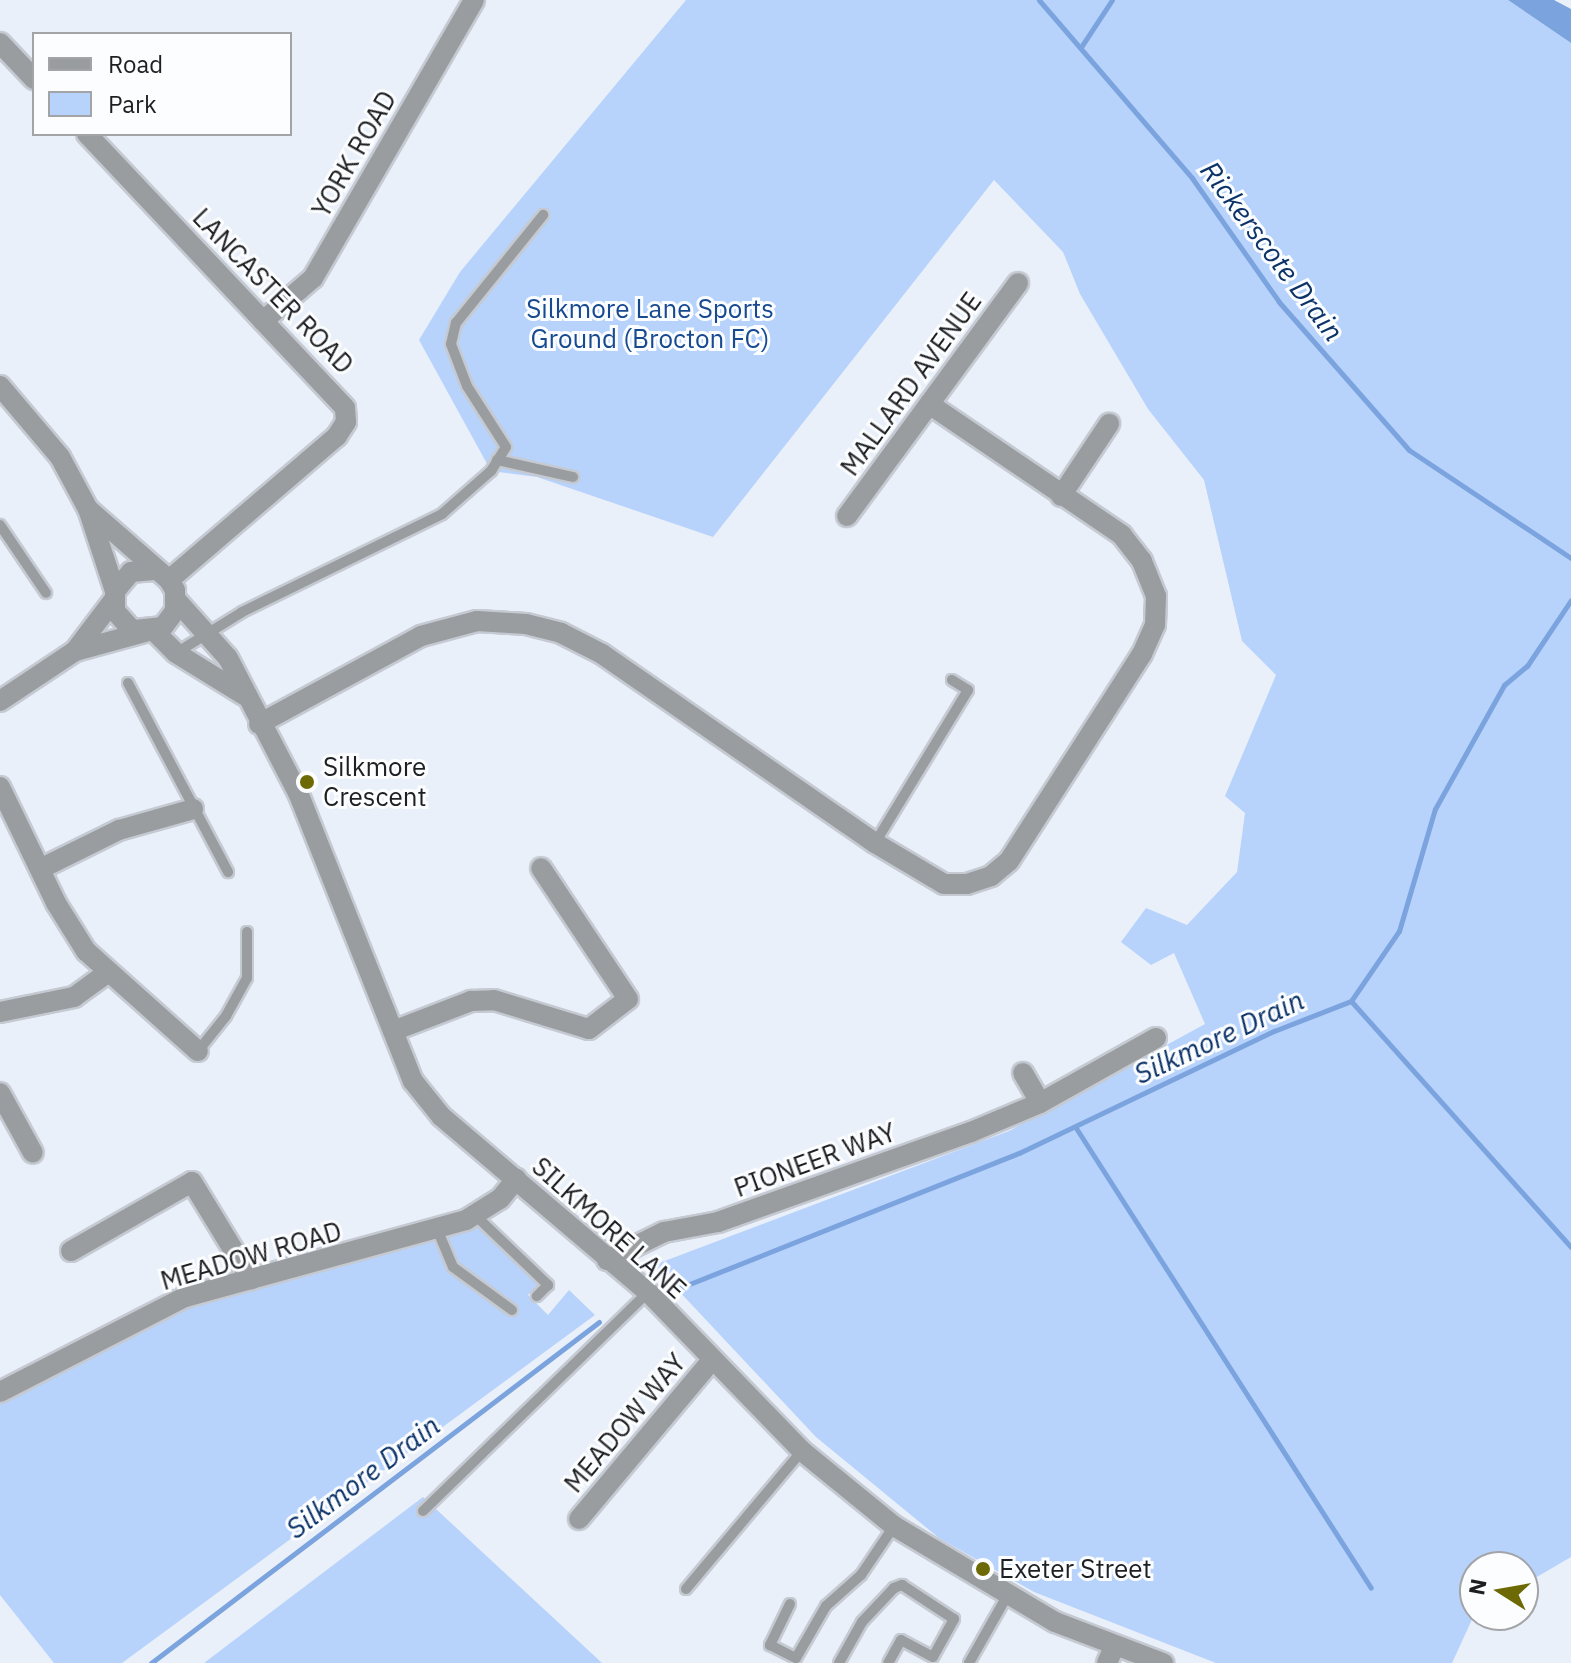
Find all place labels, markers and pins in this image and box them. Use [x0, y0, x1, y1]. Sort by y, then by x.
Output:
place label: Silkmore Crescent [323, 751, 427, 812]
marker: Silkmore Crescent [298, 773, 316, 791]
place label: Exeter Street [999, 1553, 1152, 1585]
marker: Exeter Street [974, 1560, 992, 1578]

